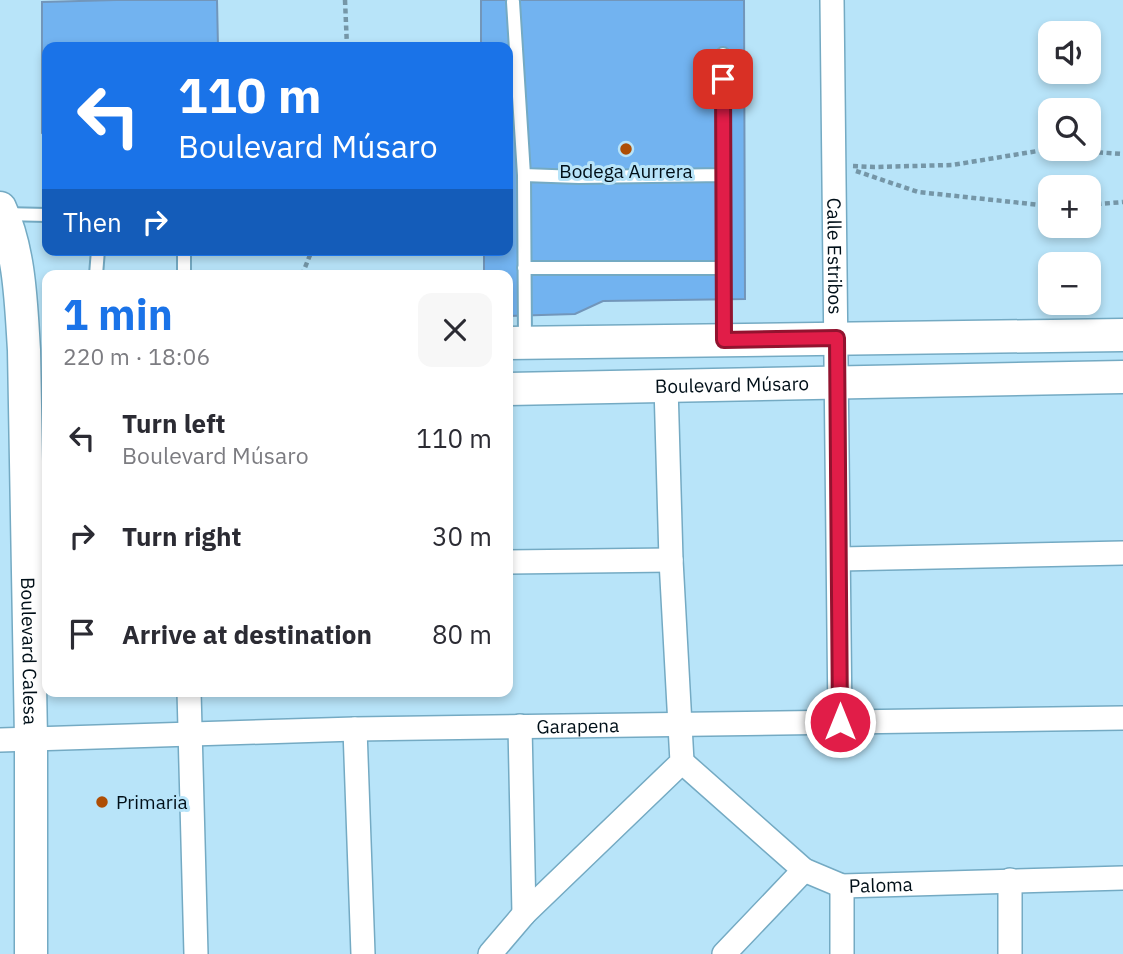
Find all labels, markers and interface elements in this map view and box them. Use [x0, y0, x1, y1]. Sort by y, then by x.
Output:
map controls [1038, 21, 1101, 315]
button: sound [1038, 21, 1101, 84]
pin [693, 49, 753, 109]
icon: arrive [704, 60, 742, 98]
text: 110 m [178, 63, 322, 126]
icon: left [63, 70, 154, 161]
button: search [1038, 98, 1101, 161]
text: Boulevard Músaro [178, 125, 438, 167]
marker: Bodega Aurrera [618, 141, 634, 157]
place label: Bodega Aurrera [559, 159, 693, 183]
button: + [1038, 175, 1101, 238]
street label: Calle Estribos [822, 198, 847, 314]
icon: right [136, 203, 174, 241]
text: Then [63, 205, 122, 239]
button: − [1038, 252, 1101, 315]
text: 1 min [63, 287, 173, 342]
button: close [418, 293, 492, 367]
text: 220 m · 18:06 [63, 341, 210, 371]
street label: Boulevard Músaro [655, 371, 809, 398]
text: Turn left [122, 406, 225, 440]
icon: left [63, 419, 101, 457]
text: 110 m [416, 421, 492, 455]
text: Boulevard Músaro [122, 440, 309, 470]
icon: right [63, 517, 101, 555]
text: Turn right [122, 519, 241, 553]
text: 30 m [432, 519, 492, 553]
street label: Boulevard Calesa [16, 577, 43, 725]
icon: arrive [63, 615, 101, 653]
text: Arrive at destination [122, 617, 372, 651]
text: 80 m [432, 617, 492, 651]
position arrow [803, 685, 877, 759]
street label: Garapena [536, 713, 619, 738]
place label: Primaria [116, 790, 188, 814]
marker: Primaria [94, 794, 110, 810]
street label: Paloma [848, 872, 913, 898]

